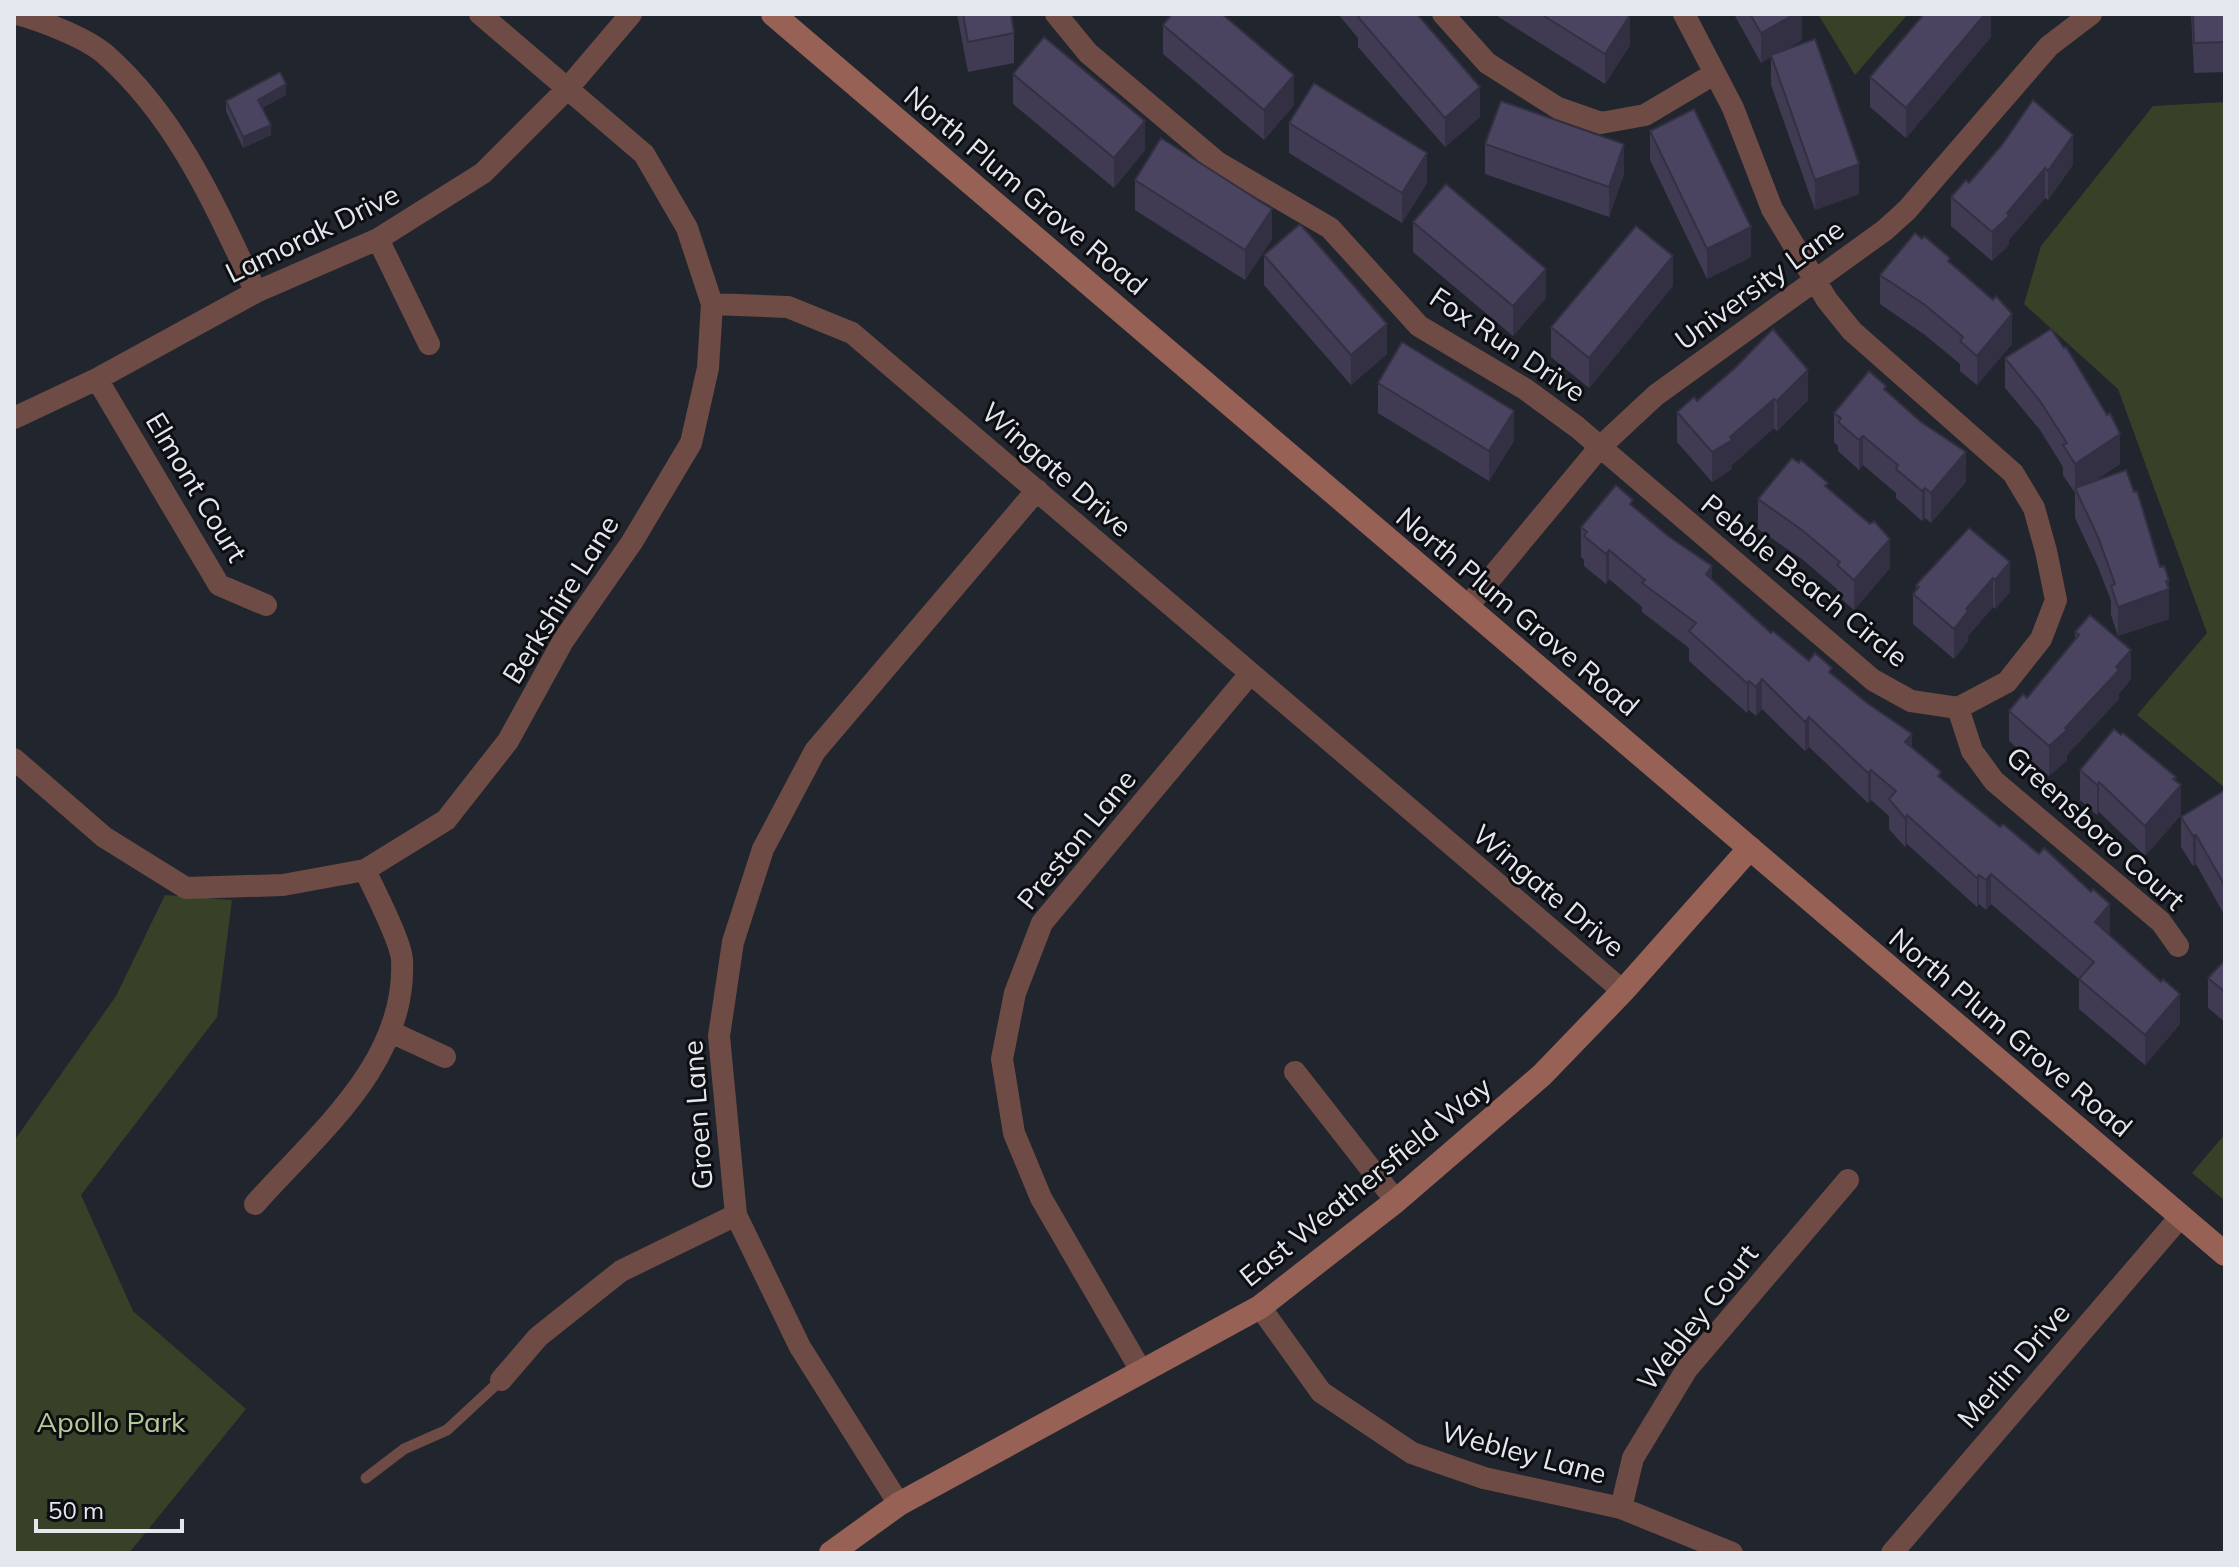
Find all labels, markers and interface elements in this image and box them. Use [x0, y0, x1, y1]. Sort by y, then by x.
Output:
street label: North Plum Grove Road [897, 78, 1155, 302]
street label: Lamorak Drive [219, 176, 405, 290]
street label: University Lane [1668, 211, 1850, 357]
street label: Fox Run Drive [1424, 279, 1592, 409]
street label: Wingate Drive [975, 394, 1139, 544]
street label: Elmont Court [139, 406, 255, 568]
street label: Pebble Beach Circle [1695, 486, 1915, 674]
street label: North Plum Grove Road [1389, 499, 1647, 723]
street label: Berkshire Lane [494, 508, 626, 690]
street label: Greensboro Court [1999, 739, 2193, 918]
street label: Preston Lane [1009, 762, 1143, 916]
street label: Wingate Drive [1466, 816, 1632, 964]
street label: North Plum Grove Road [1882, 920, 2140, 1144]
street label: Groen Lane [674, 1039, 720, 1191]
street label: East Weathersfield Way [1232, 1069, 1498, 1293]
street label: Webley Court [1629, 1237, 1765, 1397]
street label: Merlin Drive [1949, 1295, 2077, 1435]
park label: Apollo Park [37, 1404, 186, 1439]
street label: Webley Lane [1438, 1413, 1610, 1491]
scale bar [36, 1483, 182, 1533]
text: 50 m [48, 1495, 104, 1525]

